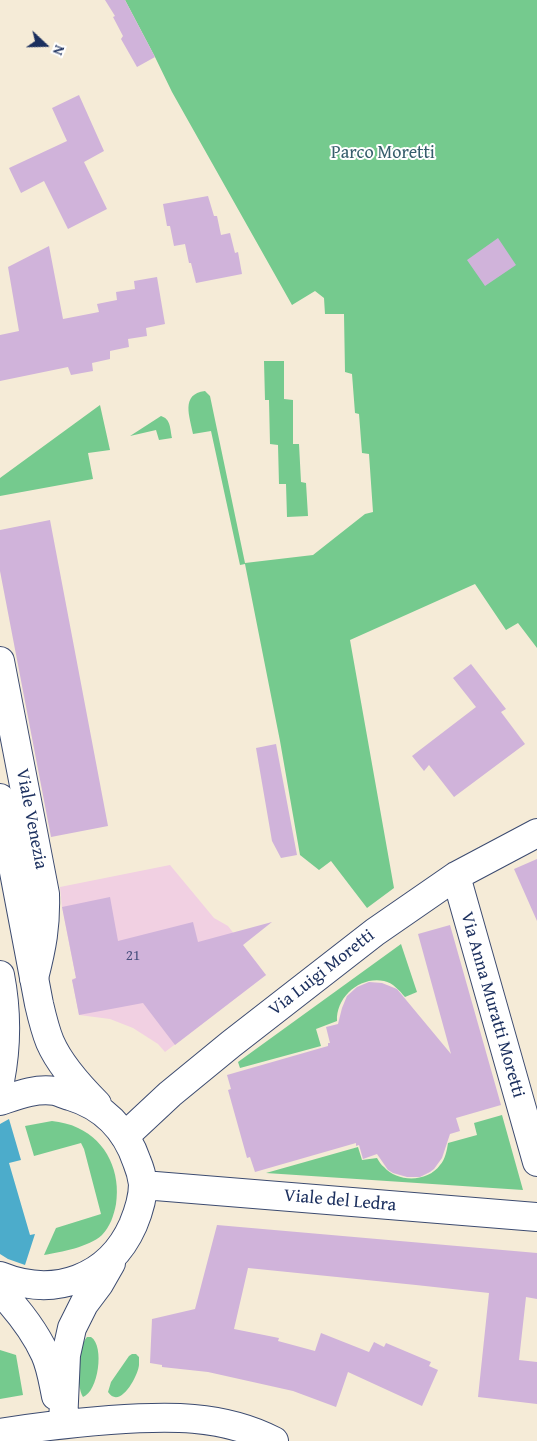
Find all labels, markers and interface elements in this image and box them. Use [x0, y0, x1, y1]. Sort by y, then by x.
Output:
north arrow [20, 20, 70, 70]
text: N [48, 42, 70, 58]
park label: Parco Moretti [331, 142, 435, 164]
street label: Viale Venezia [11, 767, 51, 871]
street label: Via Anna Muratti Moretti [455, 910, 529, 1100]
street label: Via Luigi Moretti [265, 925, 379, 1021]
house number: 21 [126, 947, 140, 965]
street label: Viale del Ledra [283, 1185, 397, 1217]

